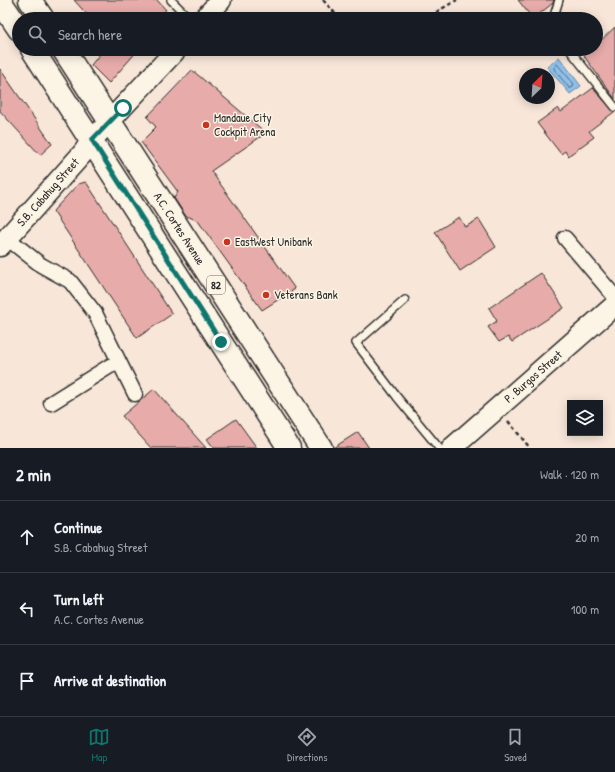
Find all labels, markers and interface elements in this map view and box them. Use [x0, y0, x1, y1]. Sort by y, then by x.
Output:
search box [12, 12, 603, 56]
icon: search [26, 23, 48, 45]
text: Search here [58, 24, 122, 45]
north arrow [519, 68, 555, 104]
route start [114, 99, 132, 117]
place label: Mandaue City Cockpit Arena [214, 109, 275, 140]
marker: Mandaue City Cockpit Arena [201, 120, 211, 130]
street label: S.B. Cabahug Street [12, 153, 83, 230]
street label: A.C. Cortes Avenue [150, 189, 209, 268]
place label: EastWest Unibank [235, 233, 312, 250]
marker: EastWest Unibank [222, 237, 232, 247]
road number: 82 [207, 276, 225, 294]
place label: Veterans Bank [274, 286, 338, 303]
marker: Veterans Bank [261, 290, 271, 300]
route end [212, 333, 230, 351]
street label: P. Burgos Street [500, 346, 566, 407]
map controls [567, 400, 603, 436]
button: layers [567, 400, 603, 436]
text: 2 min [16, 463, 51, 486]
text: Walk · 120 m [540, 465, 599, 483]
text: Continue [54, 517, 102, 538]
icon: ahead [16, 526, 38, 548]
text: 20 m [575, 528, 599, 546]
text: S.B. Cabahug Street [54, 538, 147, 556]
text: Turn left [54, 589, 104, 610]
icon: left [16, 598, 38, 620]
text: 100 m [571, 600, 599, 618]
text: A.C. Cortes Avenue [54, 610, 144, 628]
icon: arrive [16, 670, 38, 692]
text: Arrive at destination [54, 670, 166, 691]
tab: Map [88, 726, 110, 764]
tab: Directions [287, 726, 328, 764]
tab: Saved [504, 726, 527, 764]

